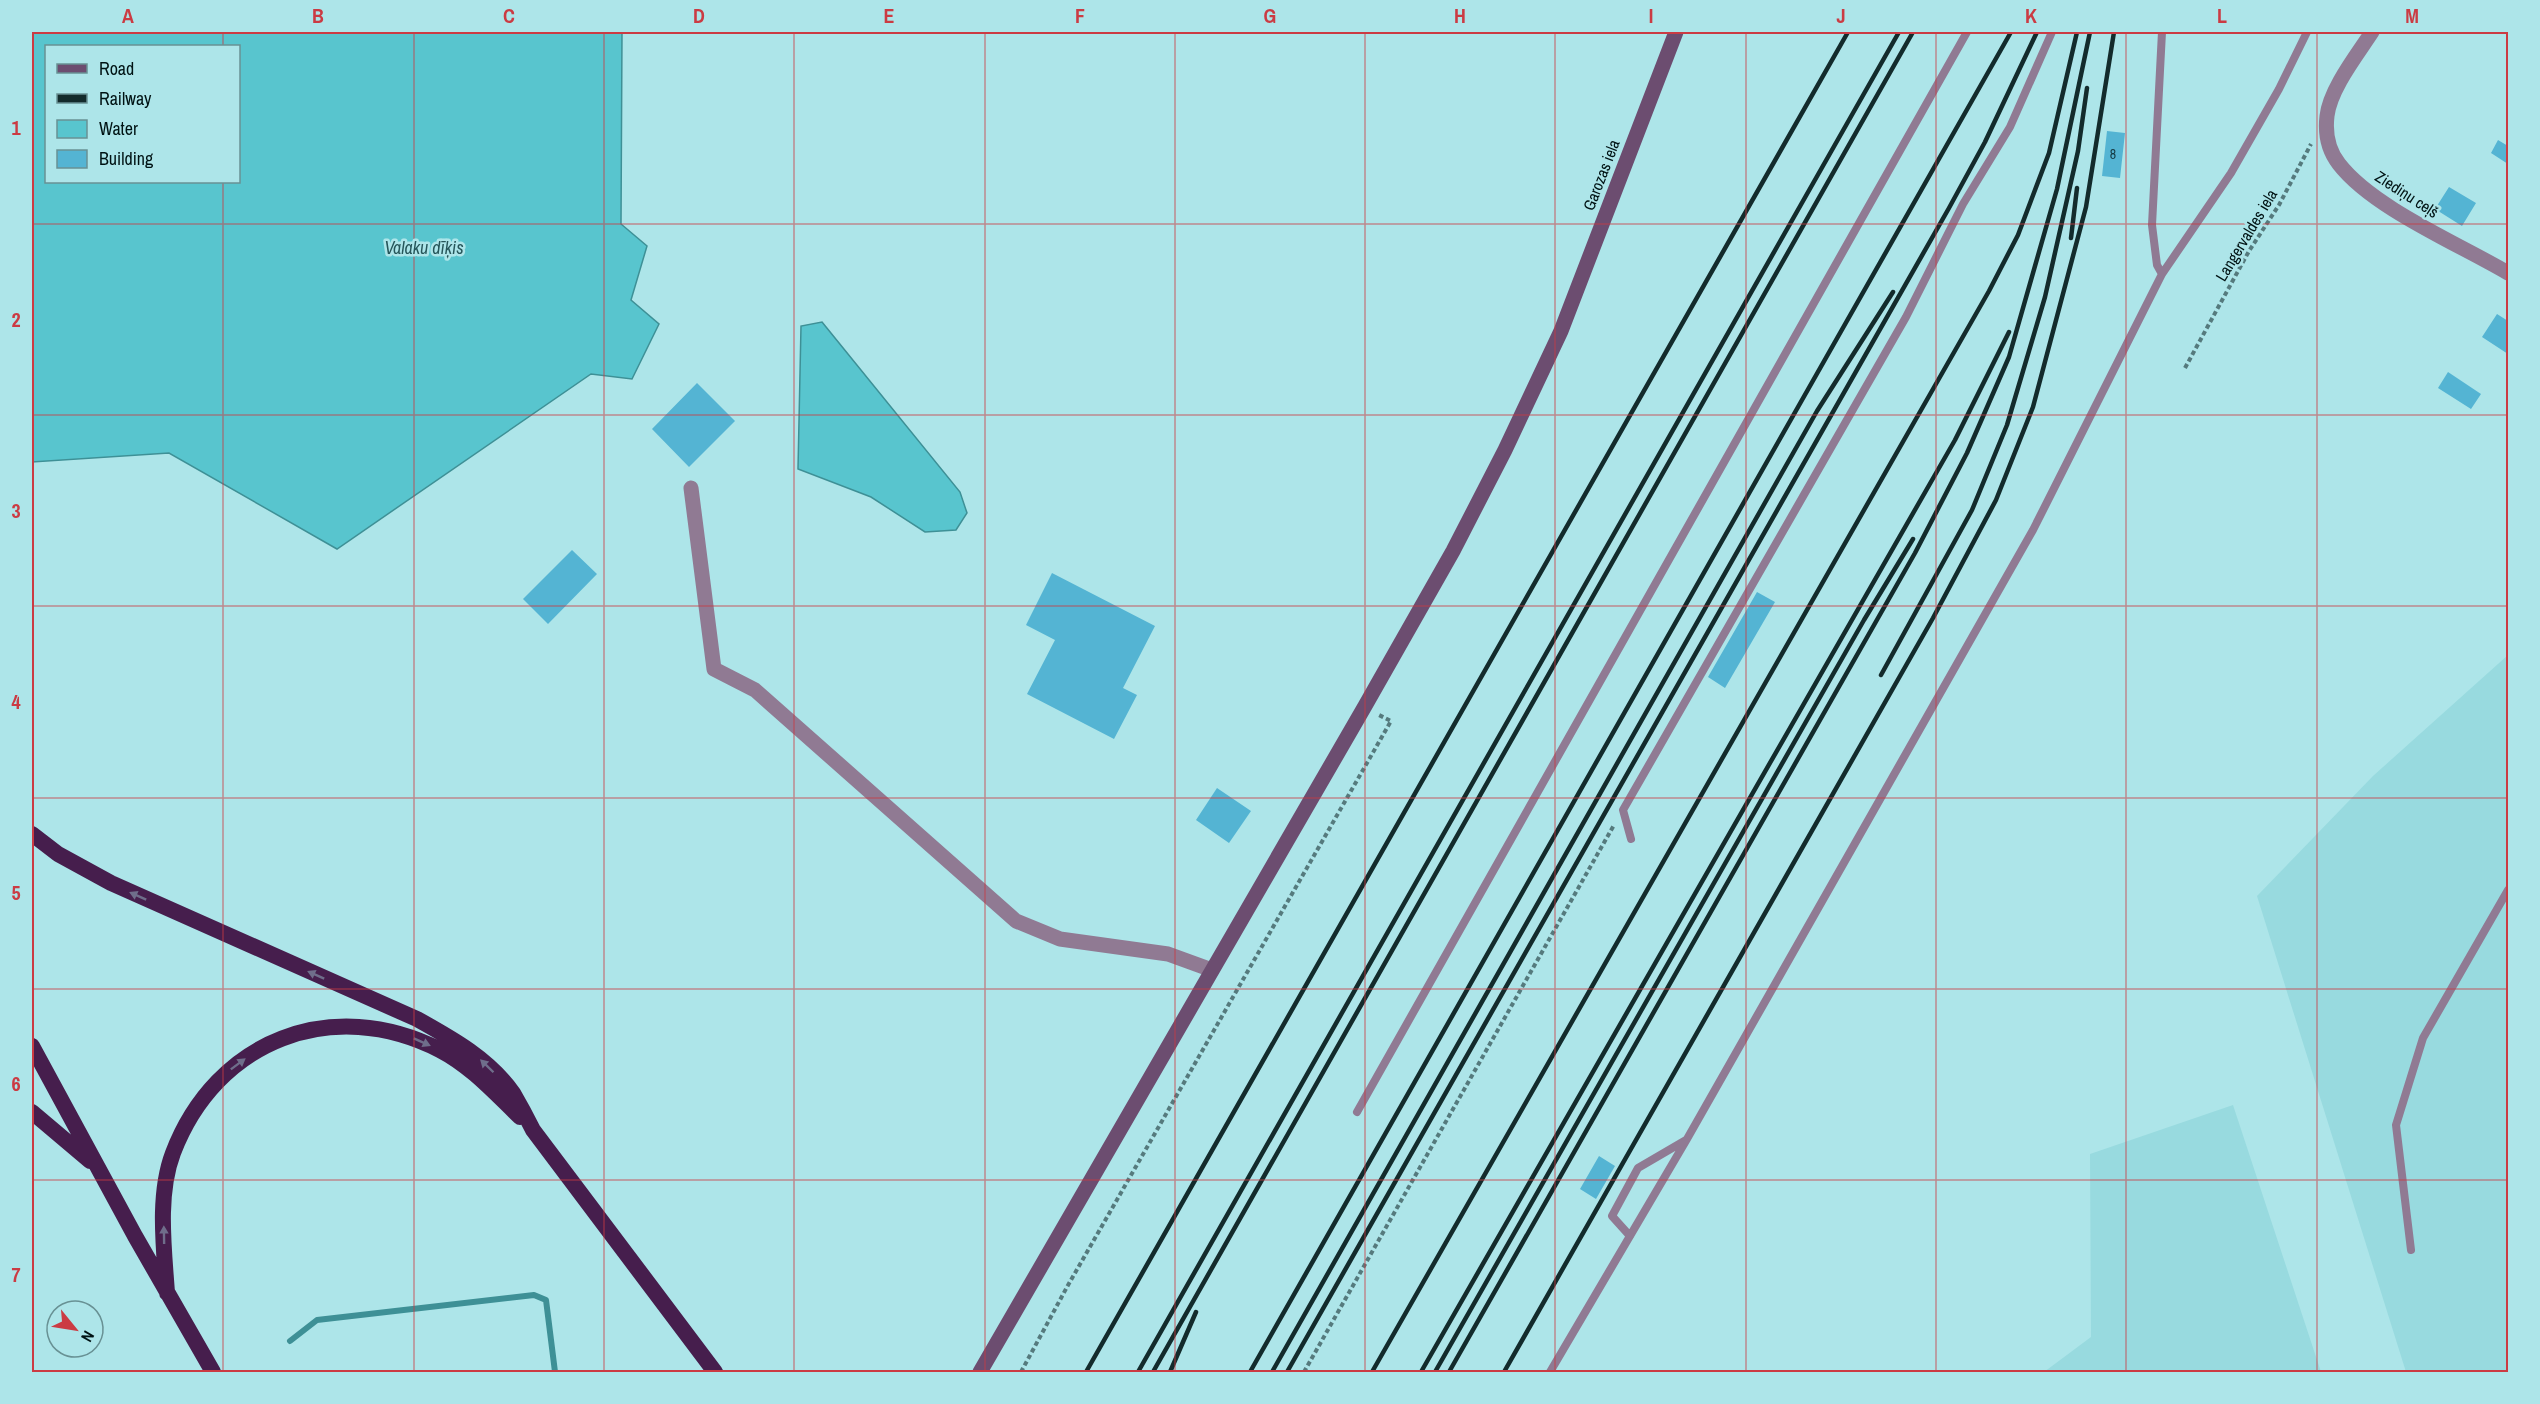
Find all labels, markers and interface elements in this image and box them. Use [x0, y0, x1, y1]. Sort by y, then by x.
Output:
text: A [122, 2, 134, 29]
text: B [312, 2, 324, 29]
text: C [503, 2, 515, 29]
text: D [693, 2, 705, 29]
text: E [884, 2, 895, 29]
text: F [1075, 2, 1085, 29]
text: G [1264, 2, 1276, 29]
text: H [1454, 2, 1466, 29]
text: I [1649, 2, 1653, 29]
text: J [1836, 2, 1846, 29]
text: K [2025, 2, 2037, 29]
text: L [2217, 2, 2227, 29]
text: M [2405, 2, 2419, 29]
legend [45, 45, 240, 183]
text: Road [99, 56, 134, 81]
text: Railway [99, 86, 152, 111]
text: 1 [11, 114, 21, 141]
text: Water [99, 116, 138, 141]
street label: Garozas iela [1577, 136, 1625, 214]
house number: 8 [2110, 145, 2116, 163]
text: Building [99, 146, 154, 171]
street label: Ziediņu ceļš [2371, 165, 2443, 223]
street label: Langervaldes iela [2210, 184, 2282, 285]
water label: Valaku dīķis [384, 235, 464, 260]
text: 2 [11, 306, 21, 333]
text: 3 [11, 497, 21, 524]
text: 4 [11, 688, 21, 715]
text: 5 [11, 879, 21, 906]
one-way arrow [130, 891, 147, 900]
one-way arrow [308, 970, 325, 979]
one-way arrow [414, 1038, 431, 1047]
one-way arrow [231, 1058, 246, 1070]
one-way arrow [480, 1059, 495, 1073]
text: 6 [11, 1070, 21, 1097]
one-way arrow [159, 1225, 169, 1244]
text: 7 [11, 1261, 21, 1288]
north arrow [45, 1299, 105, 1359]
text: N [76, 1327, 100, 1346]

